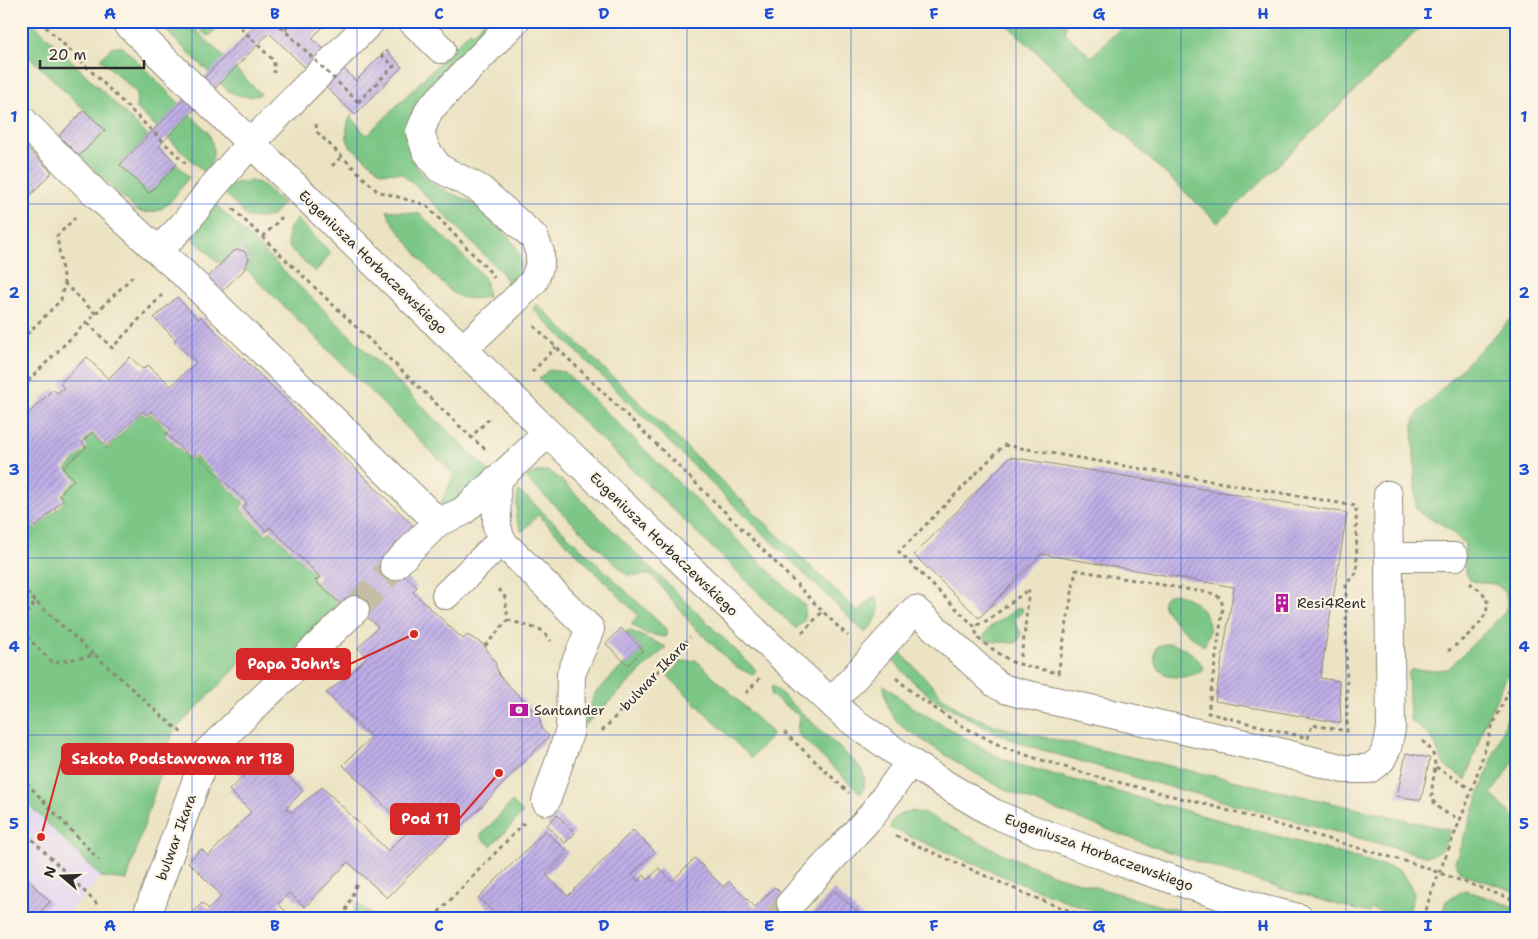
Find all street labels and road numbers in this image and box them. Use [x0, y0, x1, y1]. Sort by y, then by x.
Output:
street label: Eugeniusza Horbaczewskiego [295, 186, 451, 338]
street label: Eugeniusza Horbaczewskiego [586, 468, 742, 620]
street label: bulwar Ikara [617, 636, 692, 714]
street label: bulwar Ikara [152, 791, 200, 883]
street label: Eugeniusza Horbaczewskiego [1002, 809, 1196, 895]

